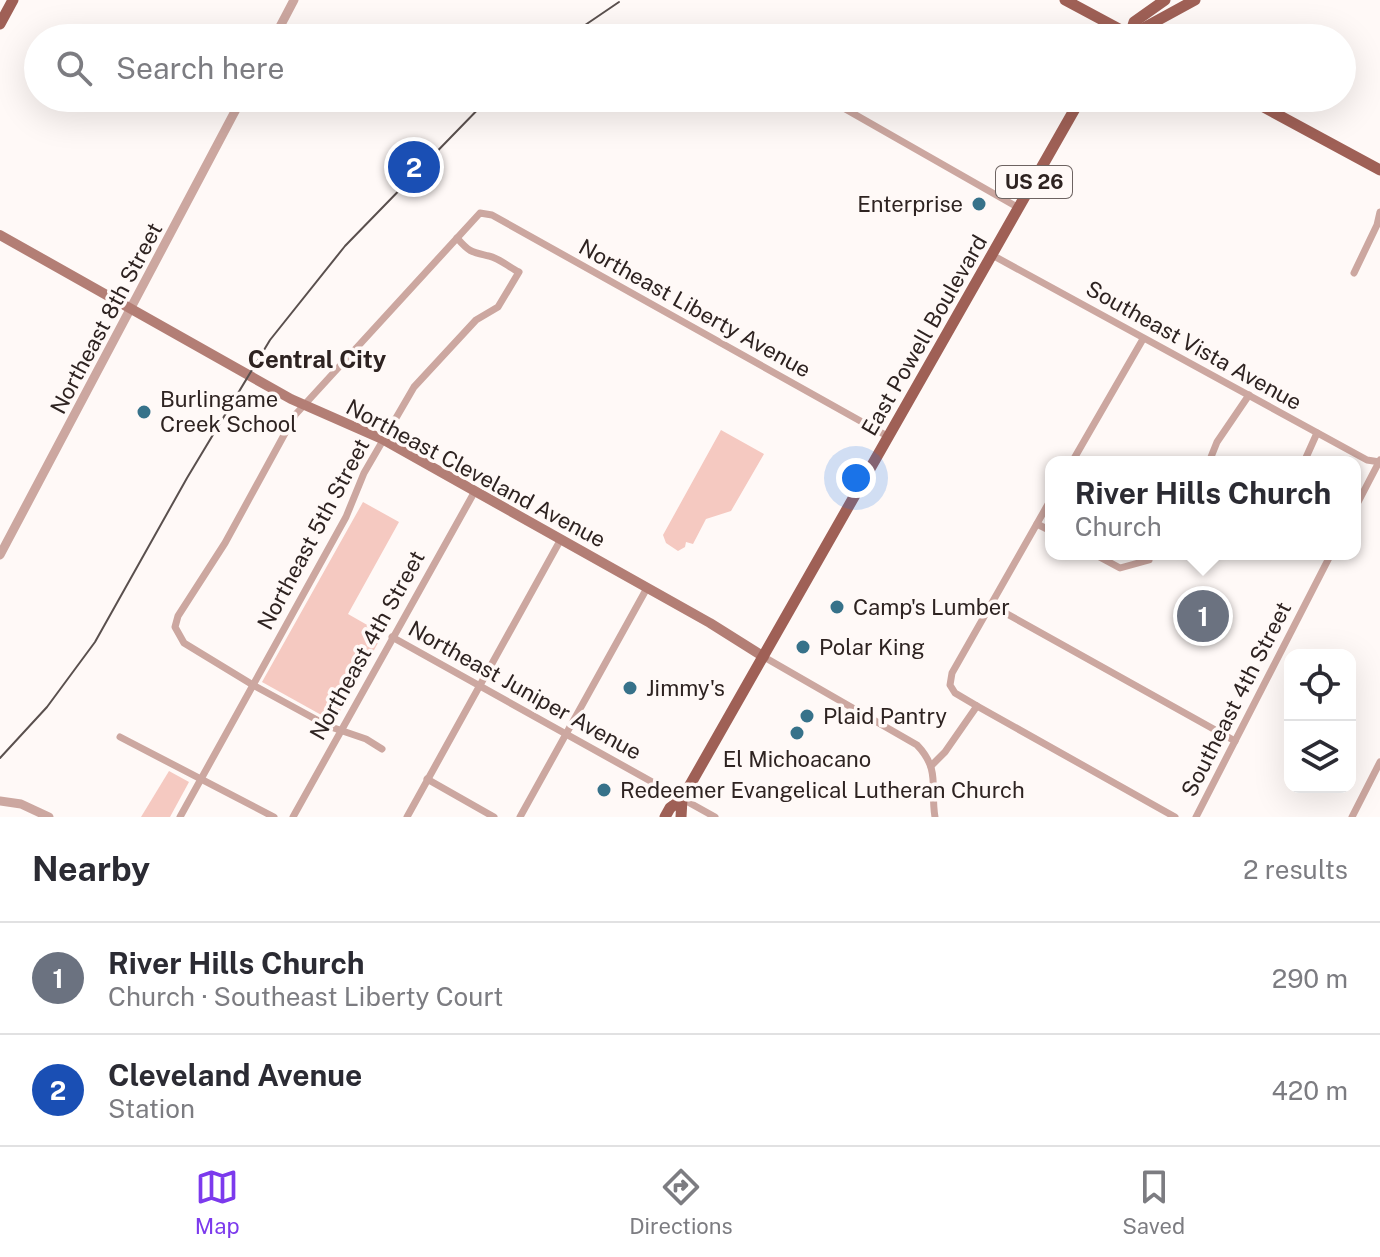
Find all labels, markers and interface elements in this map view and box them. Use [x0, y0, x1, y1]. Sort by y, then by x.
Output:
search box [24, 24, 1356, 112]
icon: search [52, 46, 96, 90]
text: Search here [116, 50, 284, 86]
pin: 2 [388, 137, 440, 197]
road number: US 26 [996, 166, 1072, 198]
place label: Enterprise [857, 191, 963, 217]
marker: Enterprise [970, 195, 988, 213]
street label: Northeast 8th Street [45, 218, 167, 418]
street label: East Powell Boulevard [856, 230, 992, 440]
street label: Northeast Liberty Avenue [575, 233, 815, 383]
street label: Southeast Vista Avenue [1082, 275, 1306, 415]
district label: Central City [248, 345, 387, 373]
place label: Burlingame Creek School [160, 386, 297, 437]
street label: Northeast Cleveland Avenue [342, 393, 610, 553]
marker: Burlingame Creek School [135, 403, 153, 421]
street label: Northeast 5th Street [252, 434, 374, 634]
popup [1045, 456, 1361, 560]
your location [836, 458, 876, 498]
text: River Hills Church [1075, 475, 1331, 511]
text: Church [1075, 511, 1162, 542]
street label: Northeast 4th Street [304, 546, 430, 744]
pin: 1 [1177, 586, 1229, 646]
place label: Camp's Lumber [853, 594, 1010, 620]
street label: Southeast 4th Street [1176, 597, 1296, 801]
marker: Camp's Lumber [828, 598, 846, 616]
street label: Northeast Juniper Avenue [404, 615, 646, 765]
place label: Polar King [819, 634, 925, 660]
marker: Polar King [794, 638, 812, 656]
map controls [1284, 649, 1356, 793]
button: locate [1284, 649, 1356, 721]
place label: Jimmy's [646, 675, 725, 701]
marker: Jimmy's [621, 679, 639, 697]
place label: Plaid Pantry [823, 703, 947, 729]
marker: Plaid Pantry [798, 707, 816, 725]
button: layers [1284, 721, 1356, 793]
marker: El Michoacano [788, 724, 806, 742]
place label: El Michoacano [723, 746, 871, 772]
place label: Redeemer Evangelical Lutheran Church [620, 777, 1025, 803]
marker: Redeemer Evangelical Lutheran Church [595, 781, 613, 799]
text: Nearby [32, 849, 150, 889]
text: 2 results [1243, 854, 1348, 885]
text: River Hills Church [108, 945, 365, 981]
text: 1 [52, 963, 64, 994]
text: 290 m [1272, 963, 1348, 994]
text: Church · Southeast Liberty Court [108, 981, 503, 1012]
text: Cleveland Avenue [108, 1057, 362, 1093]
text: 2 [50, 1075, 66, 1106]
text: 420 m [1271, 1075, 1348, 1106]
text: Station [108, 1093, 195, 1124]
tab: Map [195, 1165, 240, 1239]
tab: Directions [629, 1165, 733, 1239]
tab: Saved [1122, 1165, 1185, 1239]

